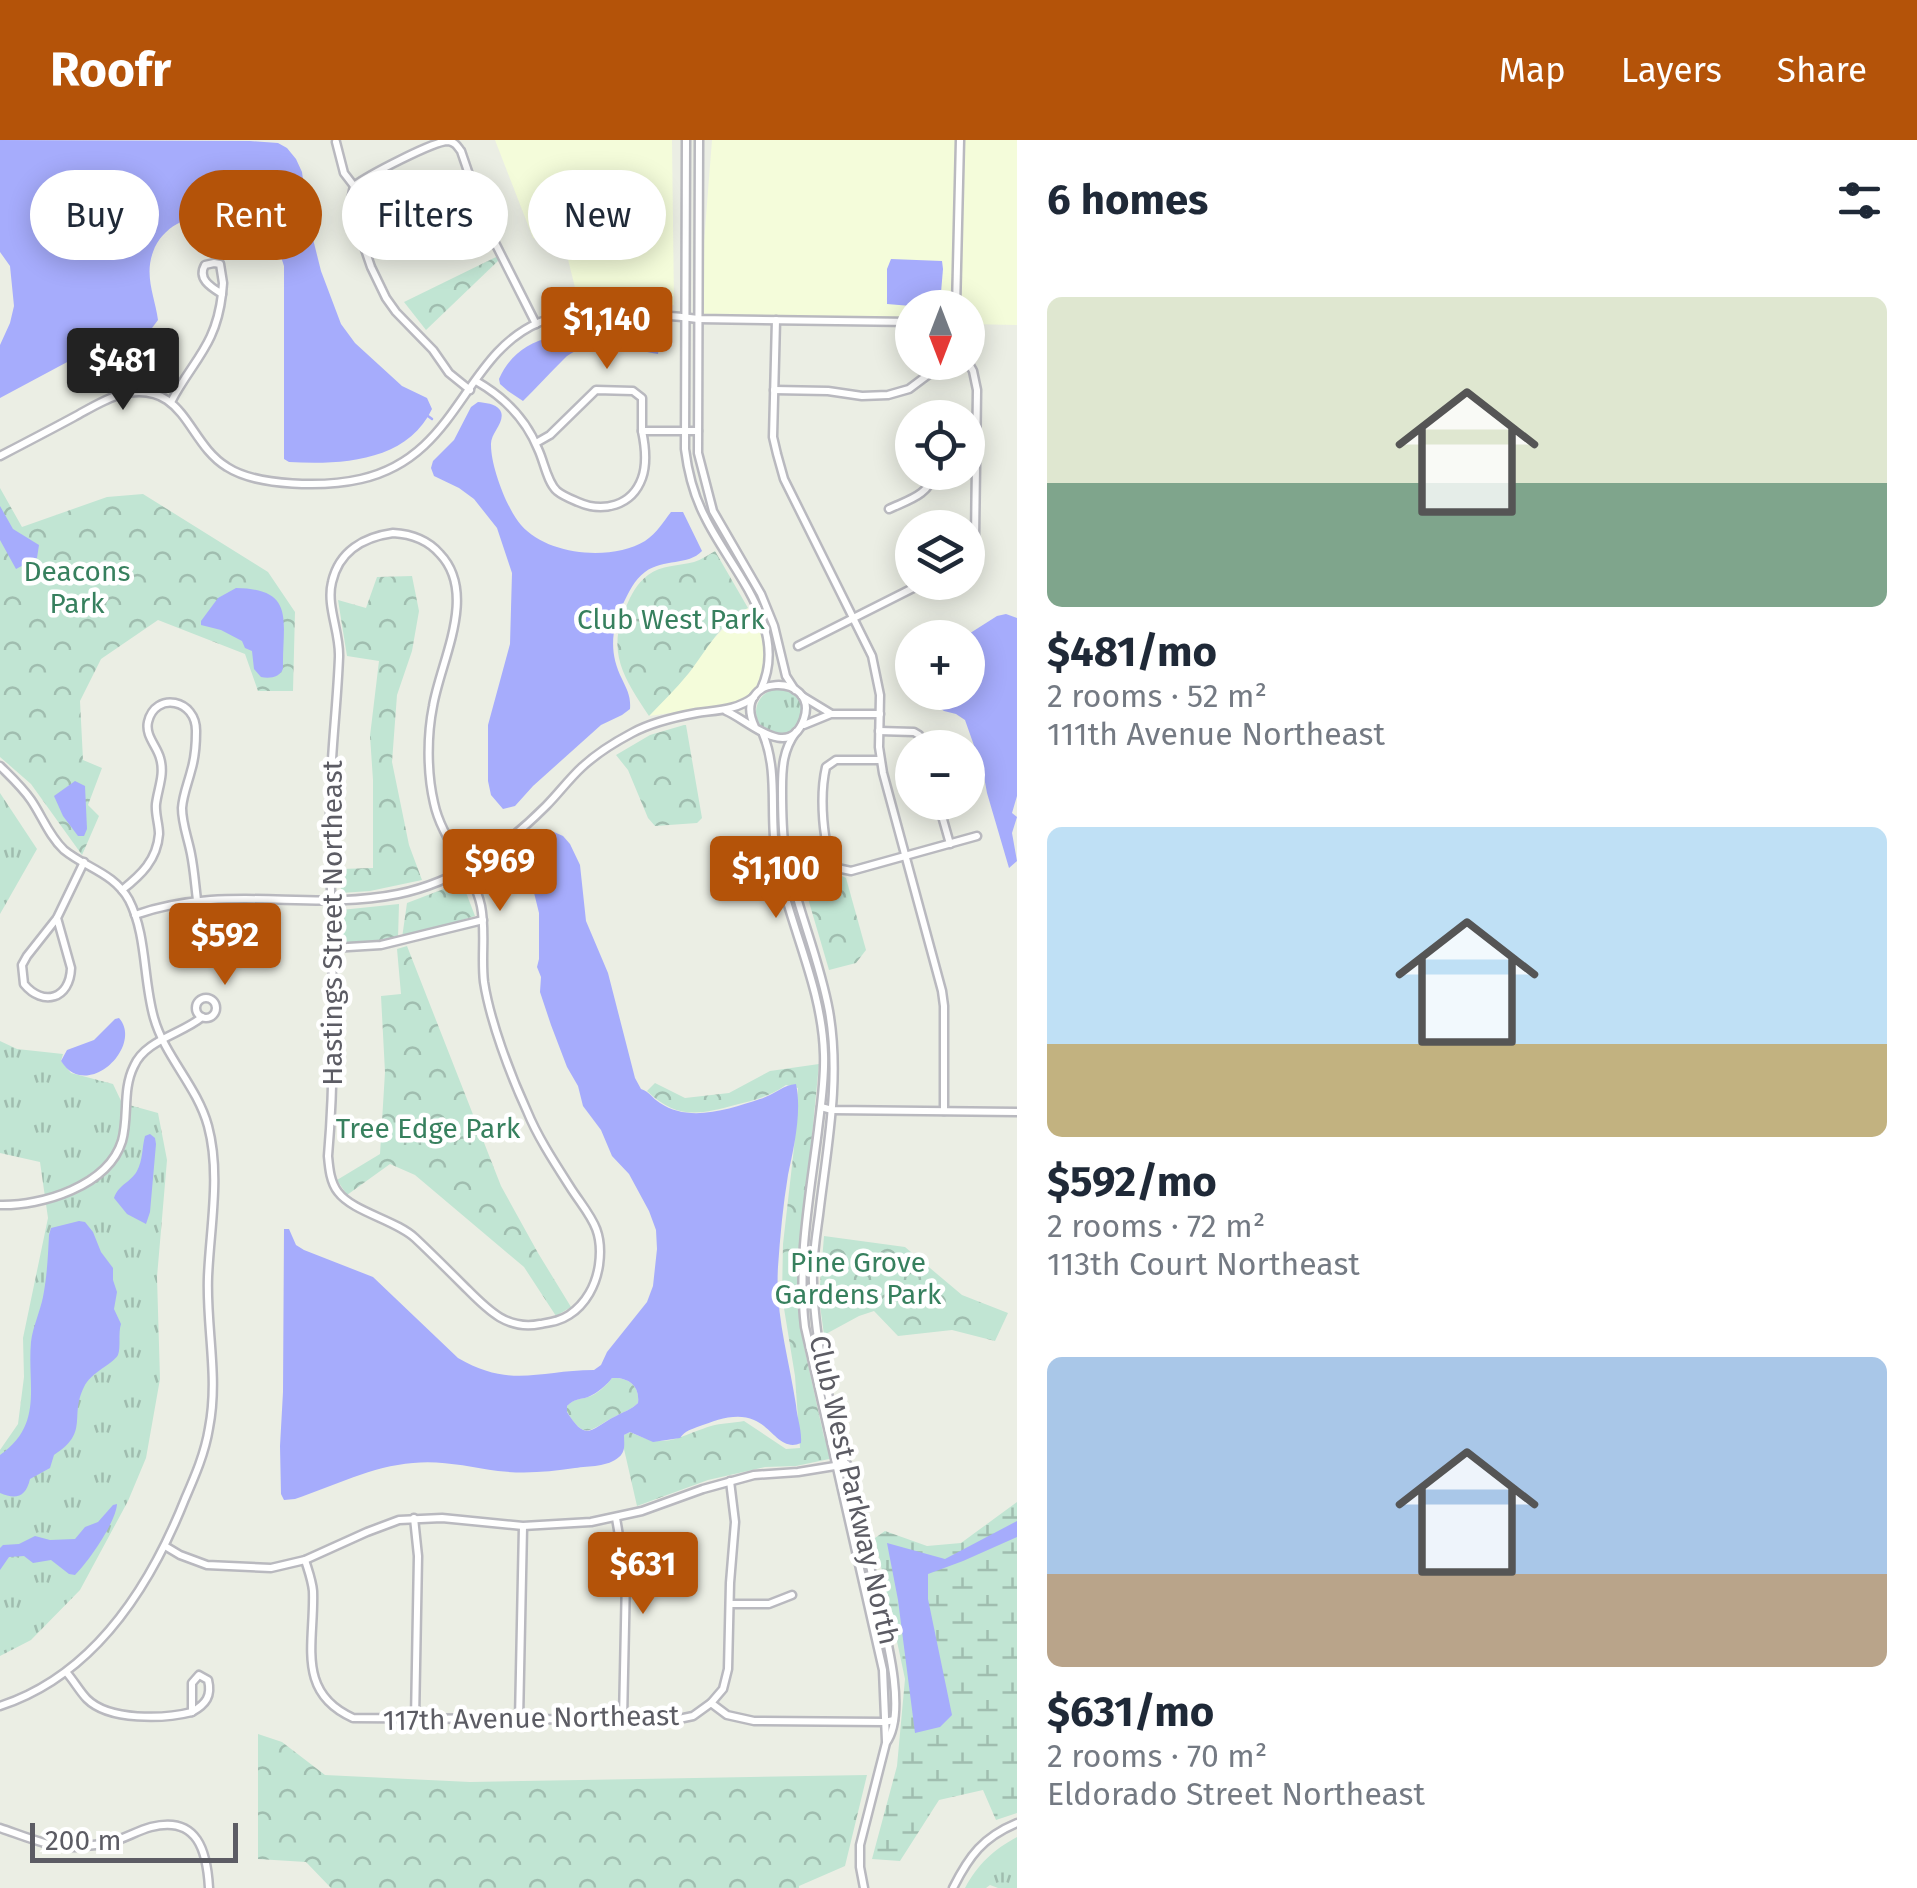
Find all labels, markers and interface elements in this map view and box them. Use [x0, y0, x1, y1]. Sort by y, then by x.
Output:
text: Roofr [50, 41, 171, 99]
text: Map [1499, 49, 1566, 91]
text: Layers [1621, 49, 1722, 91]
text: Share [1777, 49, 1867, 91]
chip: Buy [30, 170, 159, 260]
chip: Rent [179, 170, 322, 260]
chip: Filters [342, 170, 508, 260]
chip: New [528, 170, 666, 260]
icon: filters [1832, 173, 1887, 228]
text: 6 homes [1047, 175, 1208, 225]
pin: $1,140 [526, 287, 688, 372]
north arrow [895, 290, 985, 380]
map controls [895, 290, 985, 820]
text: $1,140 [563, 300, 651, 338]
pin: $481 [64, 328, 182, 413]
text: $481 [89, 341, 157, 379]
icon: home [1377, 362, 1557, 542]
button: locate [895, 400, 985, 490]
button: layers [895, 510, 985, 600]
park label: Deacons Park [24, 555, 130, 620]
park label: Club West Park [577, 603, 766, 636]
button: + [895, 620, 985, 710]
text: $481/mo [1047, 627, 1217, 677]
text: 2 rooms · 52 m² [1047, 677, 1267, 715]
text: 111th Avenue Northeast [1047, 715, 1385, 753]
button: − [895, 730, 985, 820]
street label: Hastings Street Northeast [316, 759, 349, 1086]
pin: $969 [441, 829, 559, 914]
pin: $1,100 [695, 836, 857, 921]
text: $969 [465, 842, 535, 880]
text: $1,100 [732, 849, 820, 887]
icon: home [1377, 892, 1557, 1072]
pin: $592 [166, 903, 284, 988]
text: $592 [191, 916, 259, 954]
park label: Tree Edge Park [336, 1112, 521, 1145]
text: $592/mo [1047, 1157, 1217, 1207]
text: 2 rooms · 72 m² [1047, 1207, 1265, 1245]
text: 113th Court Northeast [1047, 1245, 1360, 1283]
park label: Pine Grove Gardens Park [775, 1246, 942, 1311]
street label: Club West Parkway North [802, 1332, 906, 1648]
icon: home [1377, 1422, 1557, 1602]
pin: $631 [584, 1532, 702, 1617]
text: $631 [610, 1545, 676, 1583]
text: $631/mo [1047, 1687, 1214, 1737]
street label: 117th Avenue Northeast [382, 1699, 680, 1737]
text: 2 rooms · 70 m² [1047, 1737, 1267, 1775]
text: Eldorado Street Northeast [1047, 1775, 1425, 1813]
scale bar [30, 1818, 238, 1862]
text: 200 m [45, 1824, 122, 1857]

